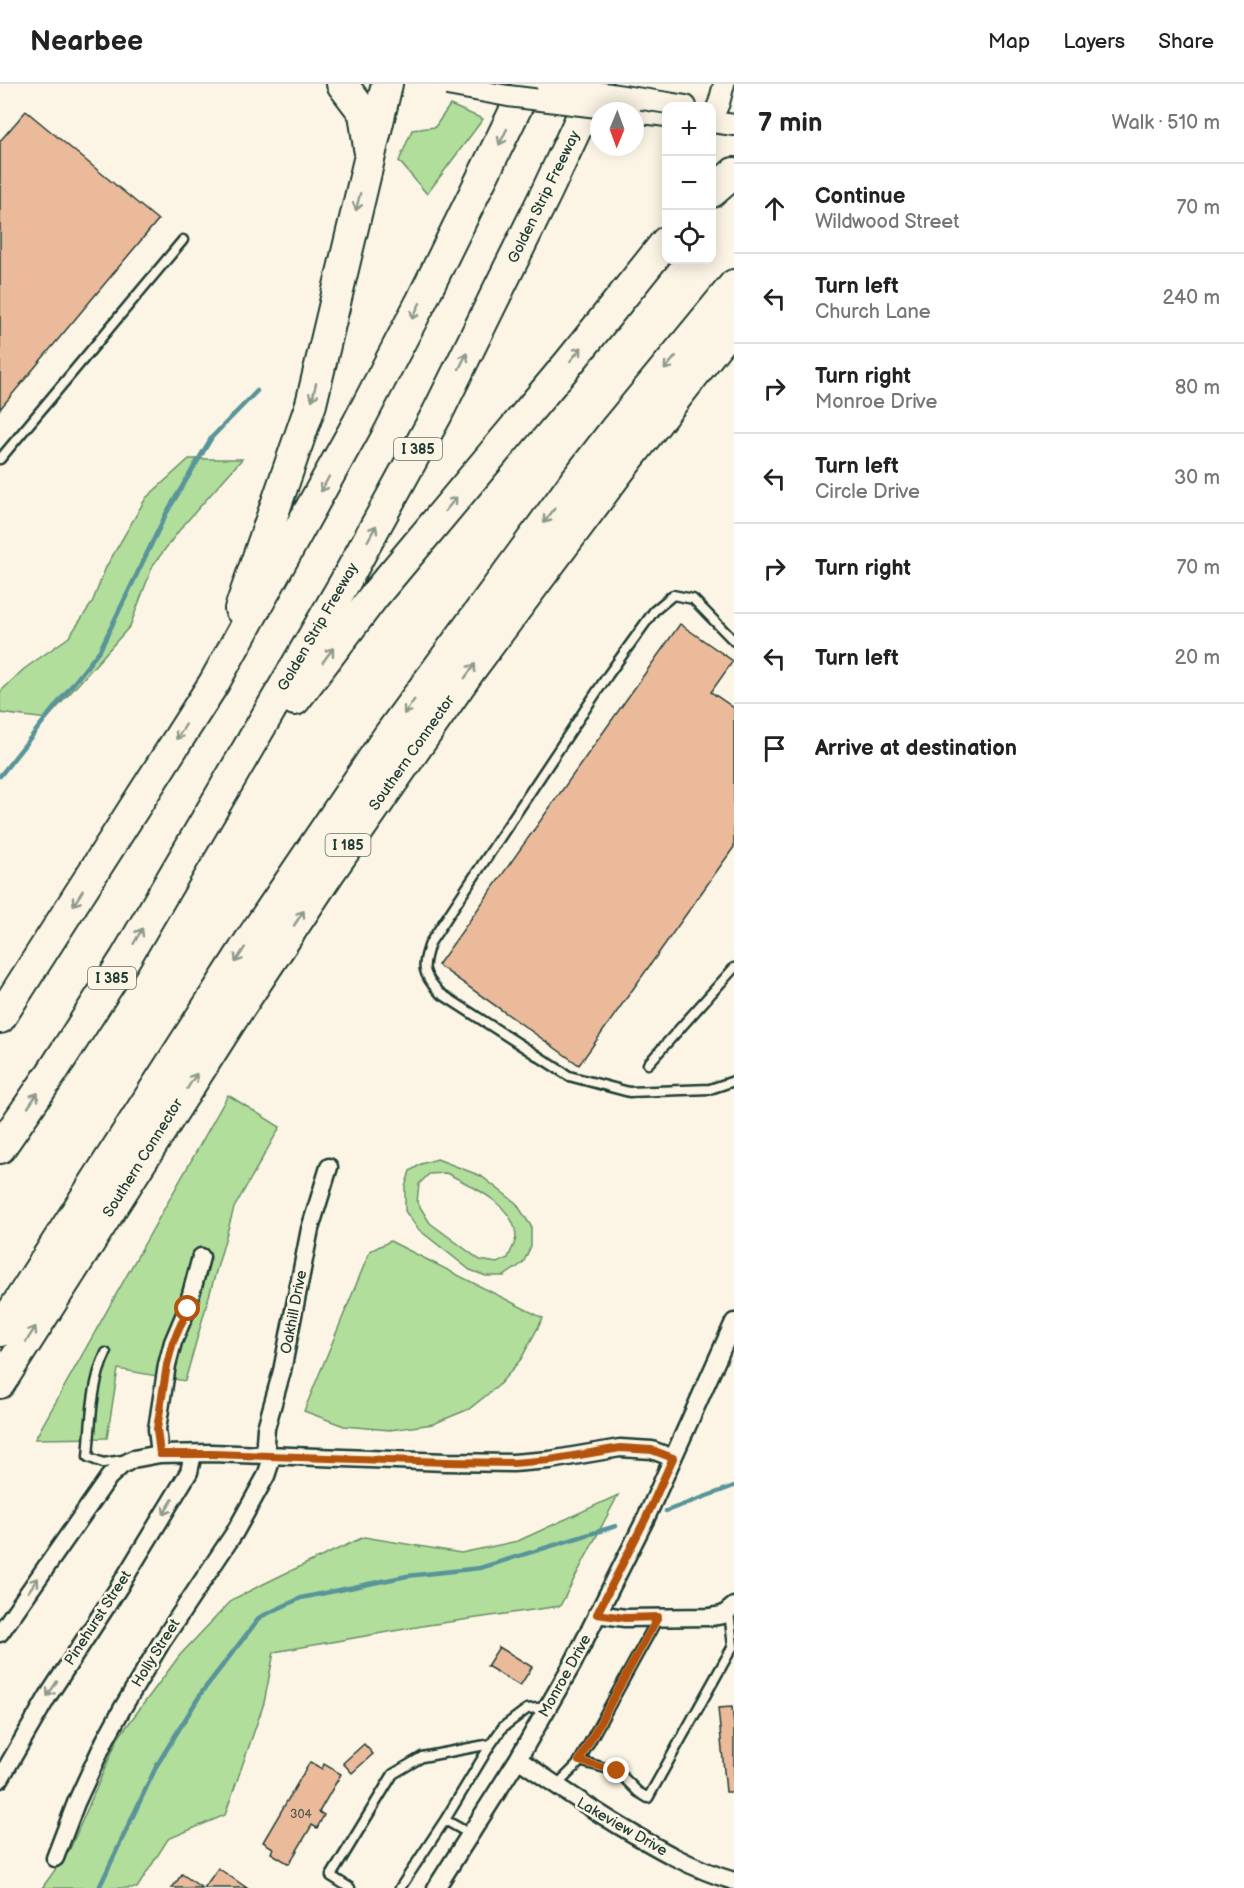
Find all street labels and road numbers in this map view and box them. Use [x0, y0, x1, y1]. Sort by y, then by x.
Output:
street label: Golden Strip Freeway [504, 127, 584, 266]
road number: I 385 [394, 438, 442, 460]
street label: Golden Strip Freeway [273, 559, 363, 695]
street label: Southern Connector [365, 691, 459, 814]
road number: I 185 [326, 834, 370, 856]
road number: I 385 [88, 967, 136, 989]
street label: Southern Connector [99, 1095, 188, 1221]
street label: Oakhill Drive [277, 1268, 311, 1355]
street label: Pinehurst Street [60, 1567, 136, 1669]
street label: Holly Street [128, 1615, 185, 1691]
street label: Monroe Drive [534, 1631, 596, 1721]
street label: Lakeview Drive [573, 1793, 671, 1861]

